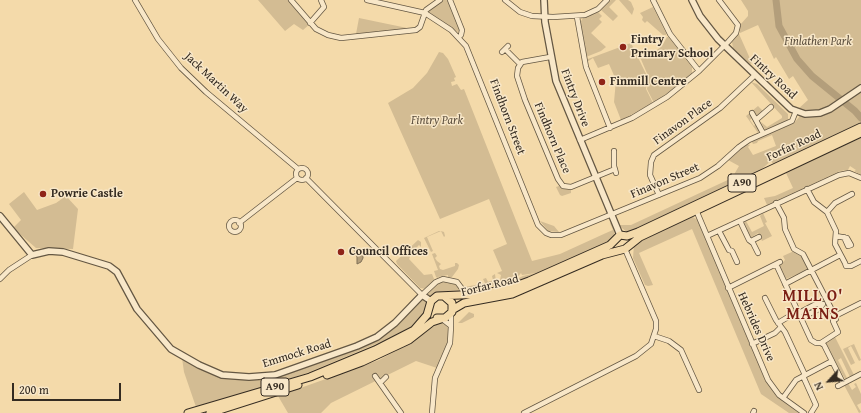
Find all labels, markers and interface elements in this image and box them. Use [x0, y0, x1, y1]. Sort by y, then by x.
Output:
place label: Fintry Primary School [631, 33, 713, 61]
park label: Finlathen Park [784, 35, 852, 49]
marker: Fintry Primary School [618, 42, 628, 52]
street label: Jack Martin Way [181, 50, 251, 116]
street label: Fintry Road [747, 52, 799, 102]
street label: Fintry Drive [557, 67, 593, 129]
place label: Finmill Centre [610, 75, 687, 89]
street label: Findhorn Street [486, 77, 528, 157]
marker: Finmill Centre [597, 77, 607, 87]
street label: Finavon Place [651, 96, 715, 148]
street label: Findhorn Place [531, 100, 573, 176]
park label: Fintry Park [411, 114, 463, 128]
street label: Forfar Road [764, 127, 824, 165]
street label: Finavon Street [629, 160, 701, 202]
road number: A90 [728, 174, 756, 192]
place label: Powrie Castle [51, 187, 123, 201]
marker: Powrie Castle [38, 189, 48, 199]
place label: Council Offices [349, 245, 428, 259]
marker: Council Offices [336, 247, 346, 257]
street label: Forfar Road [460, 272, 520, 300]
district label: MILL O' MAINS [783, 287, 843, 325]
street label: Hebrides Drive [734, 290, 778, 364]
street label: Emmock Road [261, 337, 333, 371]
north arrow [809, 361, 849, 401]
scale bar [14, 375, 123, 401]
road number: A90 [261, 378, 289, 396]
text: N [809, 379, 827, 393]
text: 200 m [19, 381, 49, 398]

